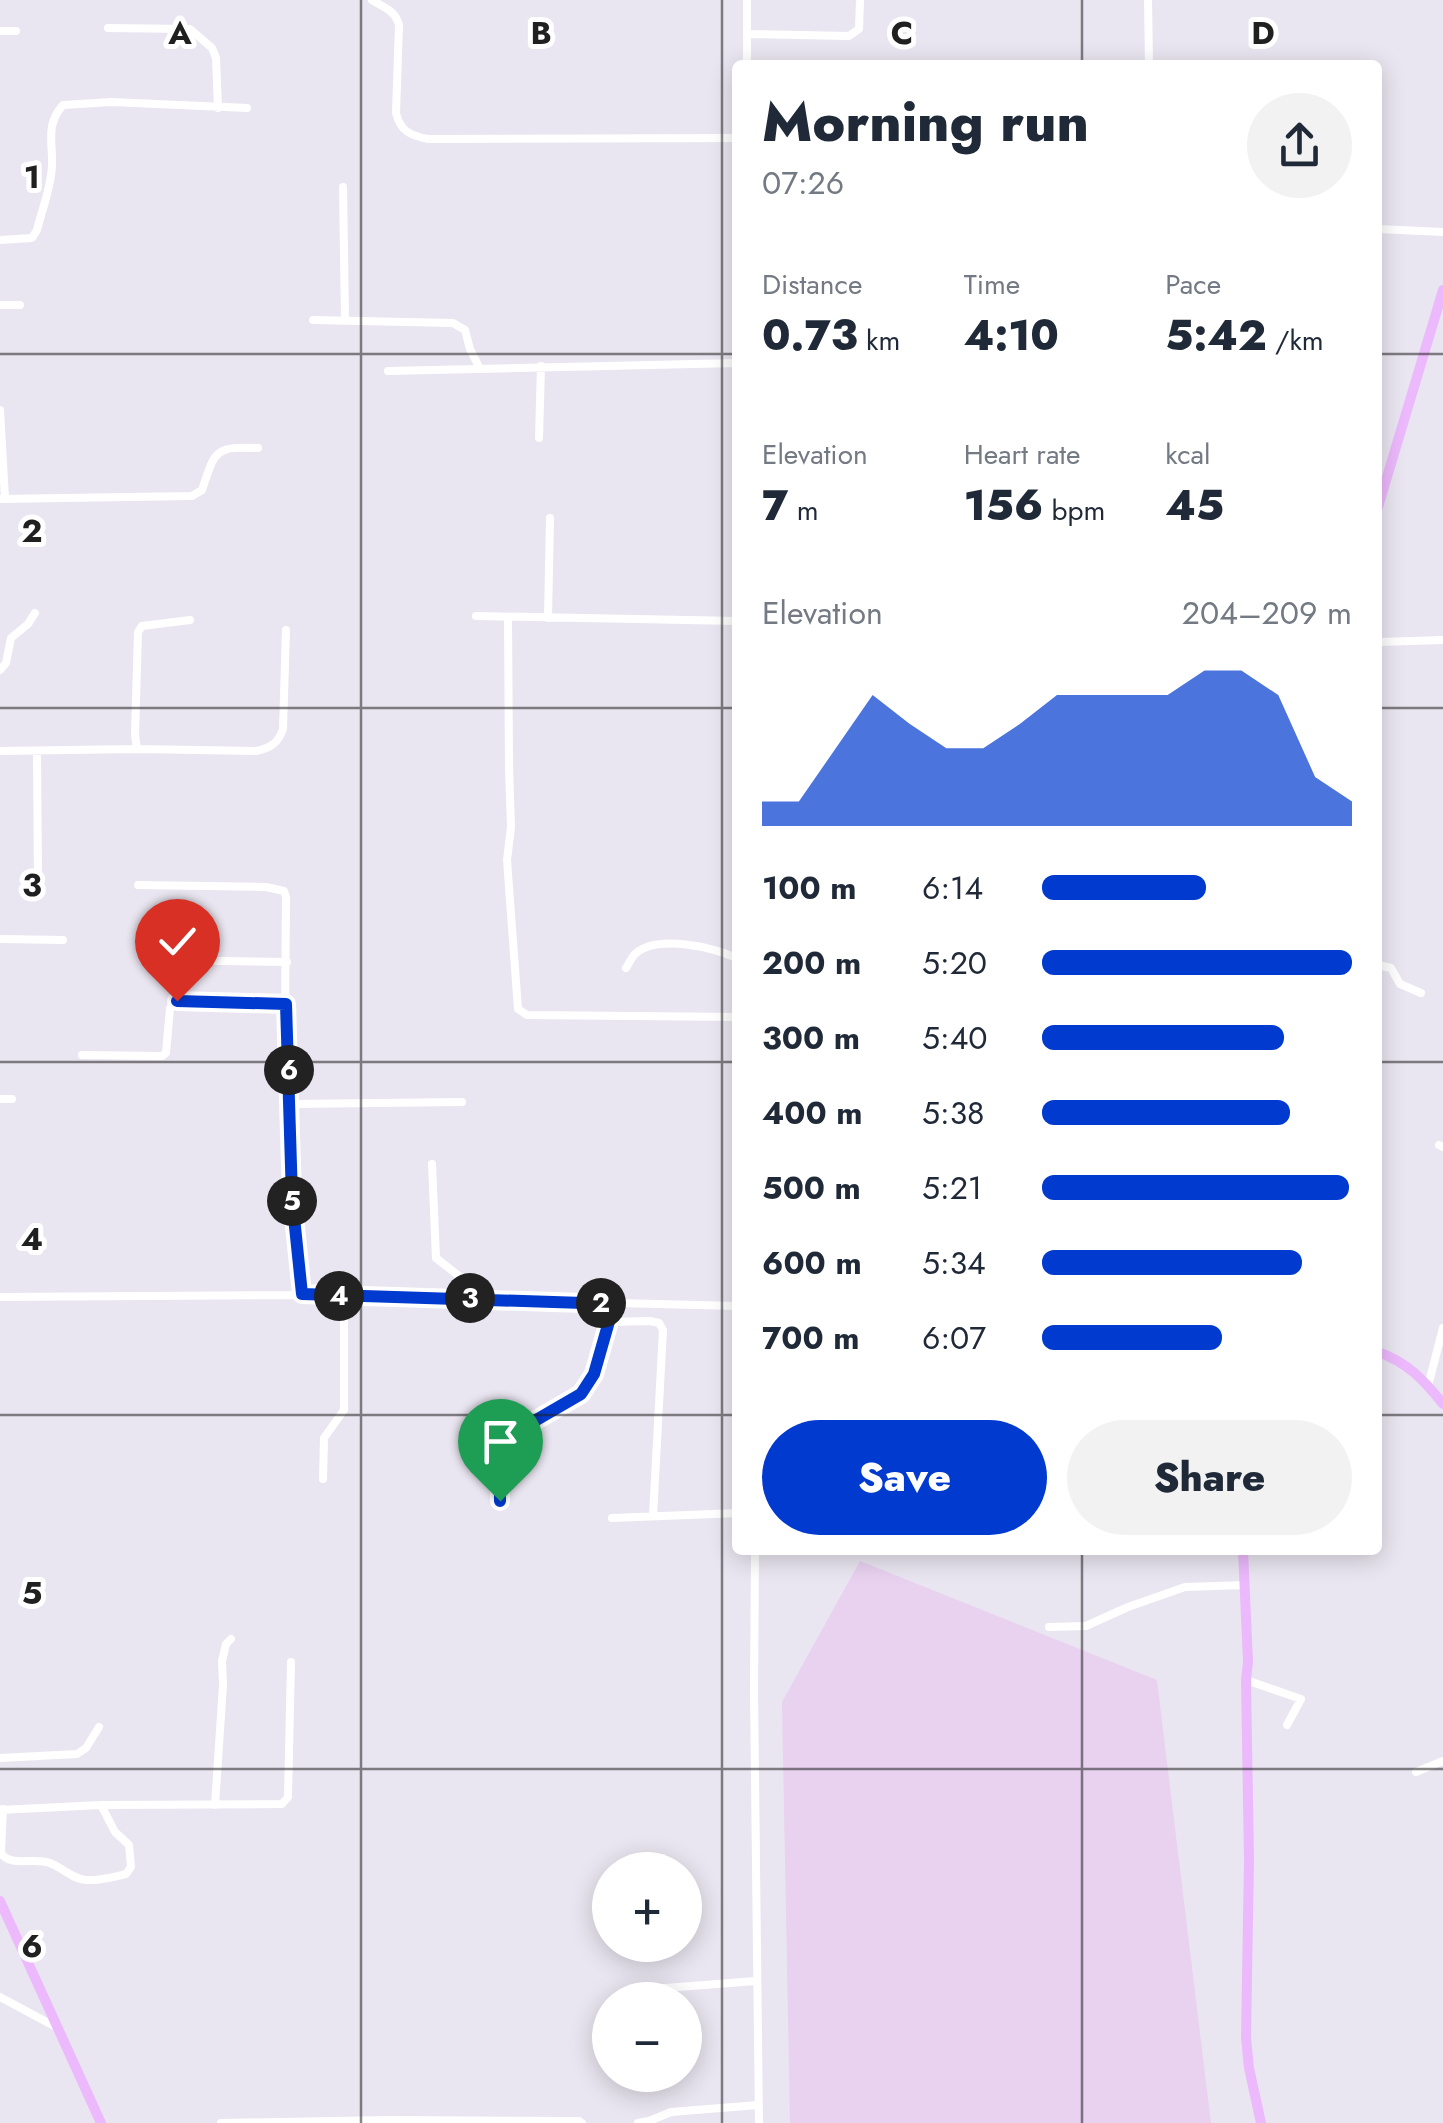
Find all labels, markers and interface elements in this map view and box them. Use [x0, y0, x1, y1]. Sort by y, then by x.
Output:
text: A [167, 10, 192, 56]
text: B [530, 10, 552, 56]
text: C [891, 10, 913, 56]
text: D [1251, 10, 1275, 56]
text: Morning run [762, 82, 1089, 162]
button: share [1247, 93, 1352, 198]
text: 1 [24, 154, 40, 200]
text: 07:26 [762, 160, 844, 206]
text: Distance [762, 264, 862, 305]
text: Time [964, 264, 1020, 305]
text: Pace [1165, 264, 1221, 305]
text: 0.73 [762, 305, 858, 366]
text: 4:10 [964, 305, 1059, 366]
text: 5:42 [1165, 305, 1267, 366]
text: km [858, 320, 900, 361]
text: /km [1267, 320, 1324, 361]
text: Elevation [762, 434, 868, 475]
text: Heart rate [964, 434, 1081, 475]
text: kcal [1165, 434, 1211, 475]
text: 7 [762, 475, 788, 536]
text: 156 [964, 475, 1043, 536]
text: 45 [1165, 475, 1224, 536]
text: m [788, 490, 819, 531]
text: bpm [1043, 490, 1105, 531]
text: 2 [22, 508, 43, 554]
text: Elevation [762, 590, 883, 636]
text: 204–209 m [1182, 590, 1352, 636]
text: 3 [22, 862, 42, 908]
text: 100 m [762, 865, 857, 911]
text: 6:14 [922, 865, 983, 911]
pin [135, 899, 220, 1002]
icon: check [150, 914, 205, 969]
text: 200 m [762, 940, 861, 986]
text: 5:20 [922, 940, 987, 986]
text: 300 m [762, 1015, 860, 1061]
text: 5:40 [922, 1015, 988, 1061]
pin: 6 [264, 1045, 314, 1095]
text: 6 [280, 1049, 298, 1090]
text: 400 m [762, 1090, 863, 1136]
text: 5:38 [922, 1090, 985, 1136]
text: 500 m [762, 1165, 861, 1211]
text: 5:21 [922, 1165, 982, 1211]
pin: 5 [267, 1176, 317, 1226]
text: 5 [283, 1180, 301, 1221]
text: 4 [21, 1216, 43, 1262]
text: 600 m [762, 1240, 862, 1286]
text: 5:34 [922, 1240, 986, 1286]
pin: 4 [314, 1271, 364, 1321]
pin: 3 [445, 1273, 495, 1323]
text: 4 [329, 1275, 349, 1316]
text: 3 [461, 1277, 479, 1318]
pin: 2 [576, 1278, 626, 1328]
text: 2 [592, 1282, 610, 1323]
text: 700 m [762, 1315, 860, 1361]
text: 6:07 [922, 1315, 986, 1361]
pin [458, 1399, 543, 1502]
icon: arrive [473, 1414, 528, 1469]
button: Save [762, 1420, 1047, 1535]
button: Share [1067, 1420, 1352, 1535]
text: 5 [22, 1570, 42, 1616]
map controls [592, 1852, 702, 2092]
button: + [592, 1852, 702, 1962]
text: 6 [21, 1923, 43, 1969]
button: − [592, 1982, 702, 2092]

